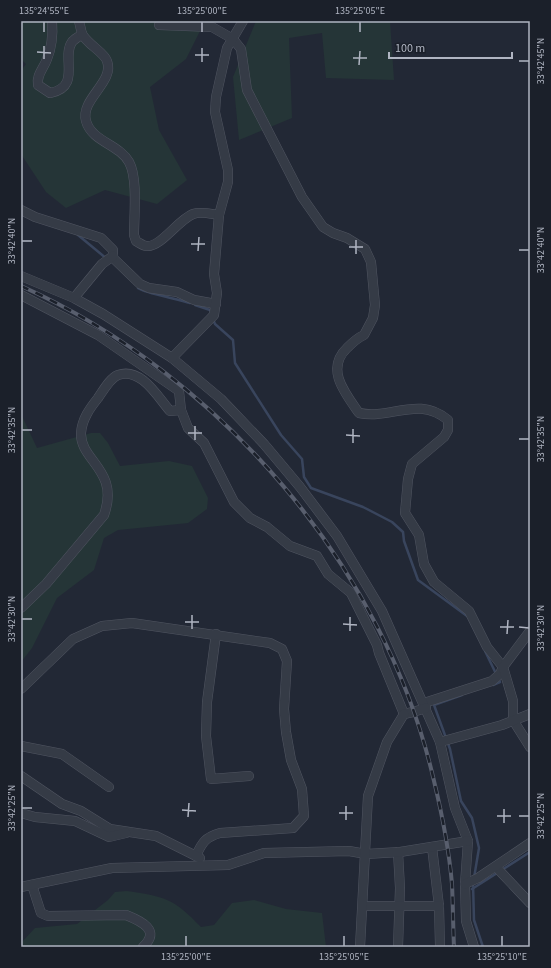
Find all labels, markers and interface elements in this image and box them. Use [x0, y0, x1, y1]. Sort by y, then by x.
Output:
text: 135°24'55"E [19, 4, 69, 18]
text: 135°25'00"E [177, 4, 227, 18]
text: 135°25'05"E [335, 4, 385, 18]
scale bar [389, 34, 512, 60]
text: 33°42'45"N [534, 38, 548, 84]
text: 100 m [395, 40, 425, 57]
text: 33°42'40"N [5, 218, 19, 264]
text: 33°42'40"N [534, 227, 548, 273]
text: 33°42'35"N [5, 407, 19, 453]
text: 33°42'35"N [534, 416, 548, 462]
text: 33°42'30"N [5, 596, 19, 642]
text: 33°42'30"N [534, 605, 548, 651]
text: 33°42'25"N [5, 785, 19, 831]
text: 33°42'25"N [534, 793, 548, 839]
text: 135°25'00"E [161, 950, 211, 964]
text: 135°25'05"E [319, 950, 369, 964]
text: 135°25'10"E [477, 950, 527, 964]

